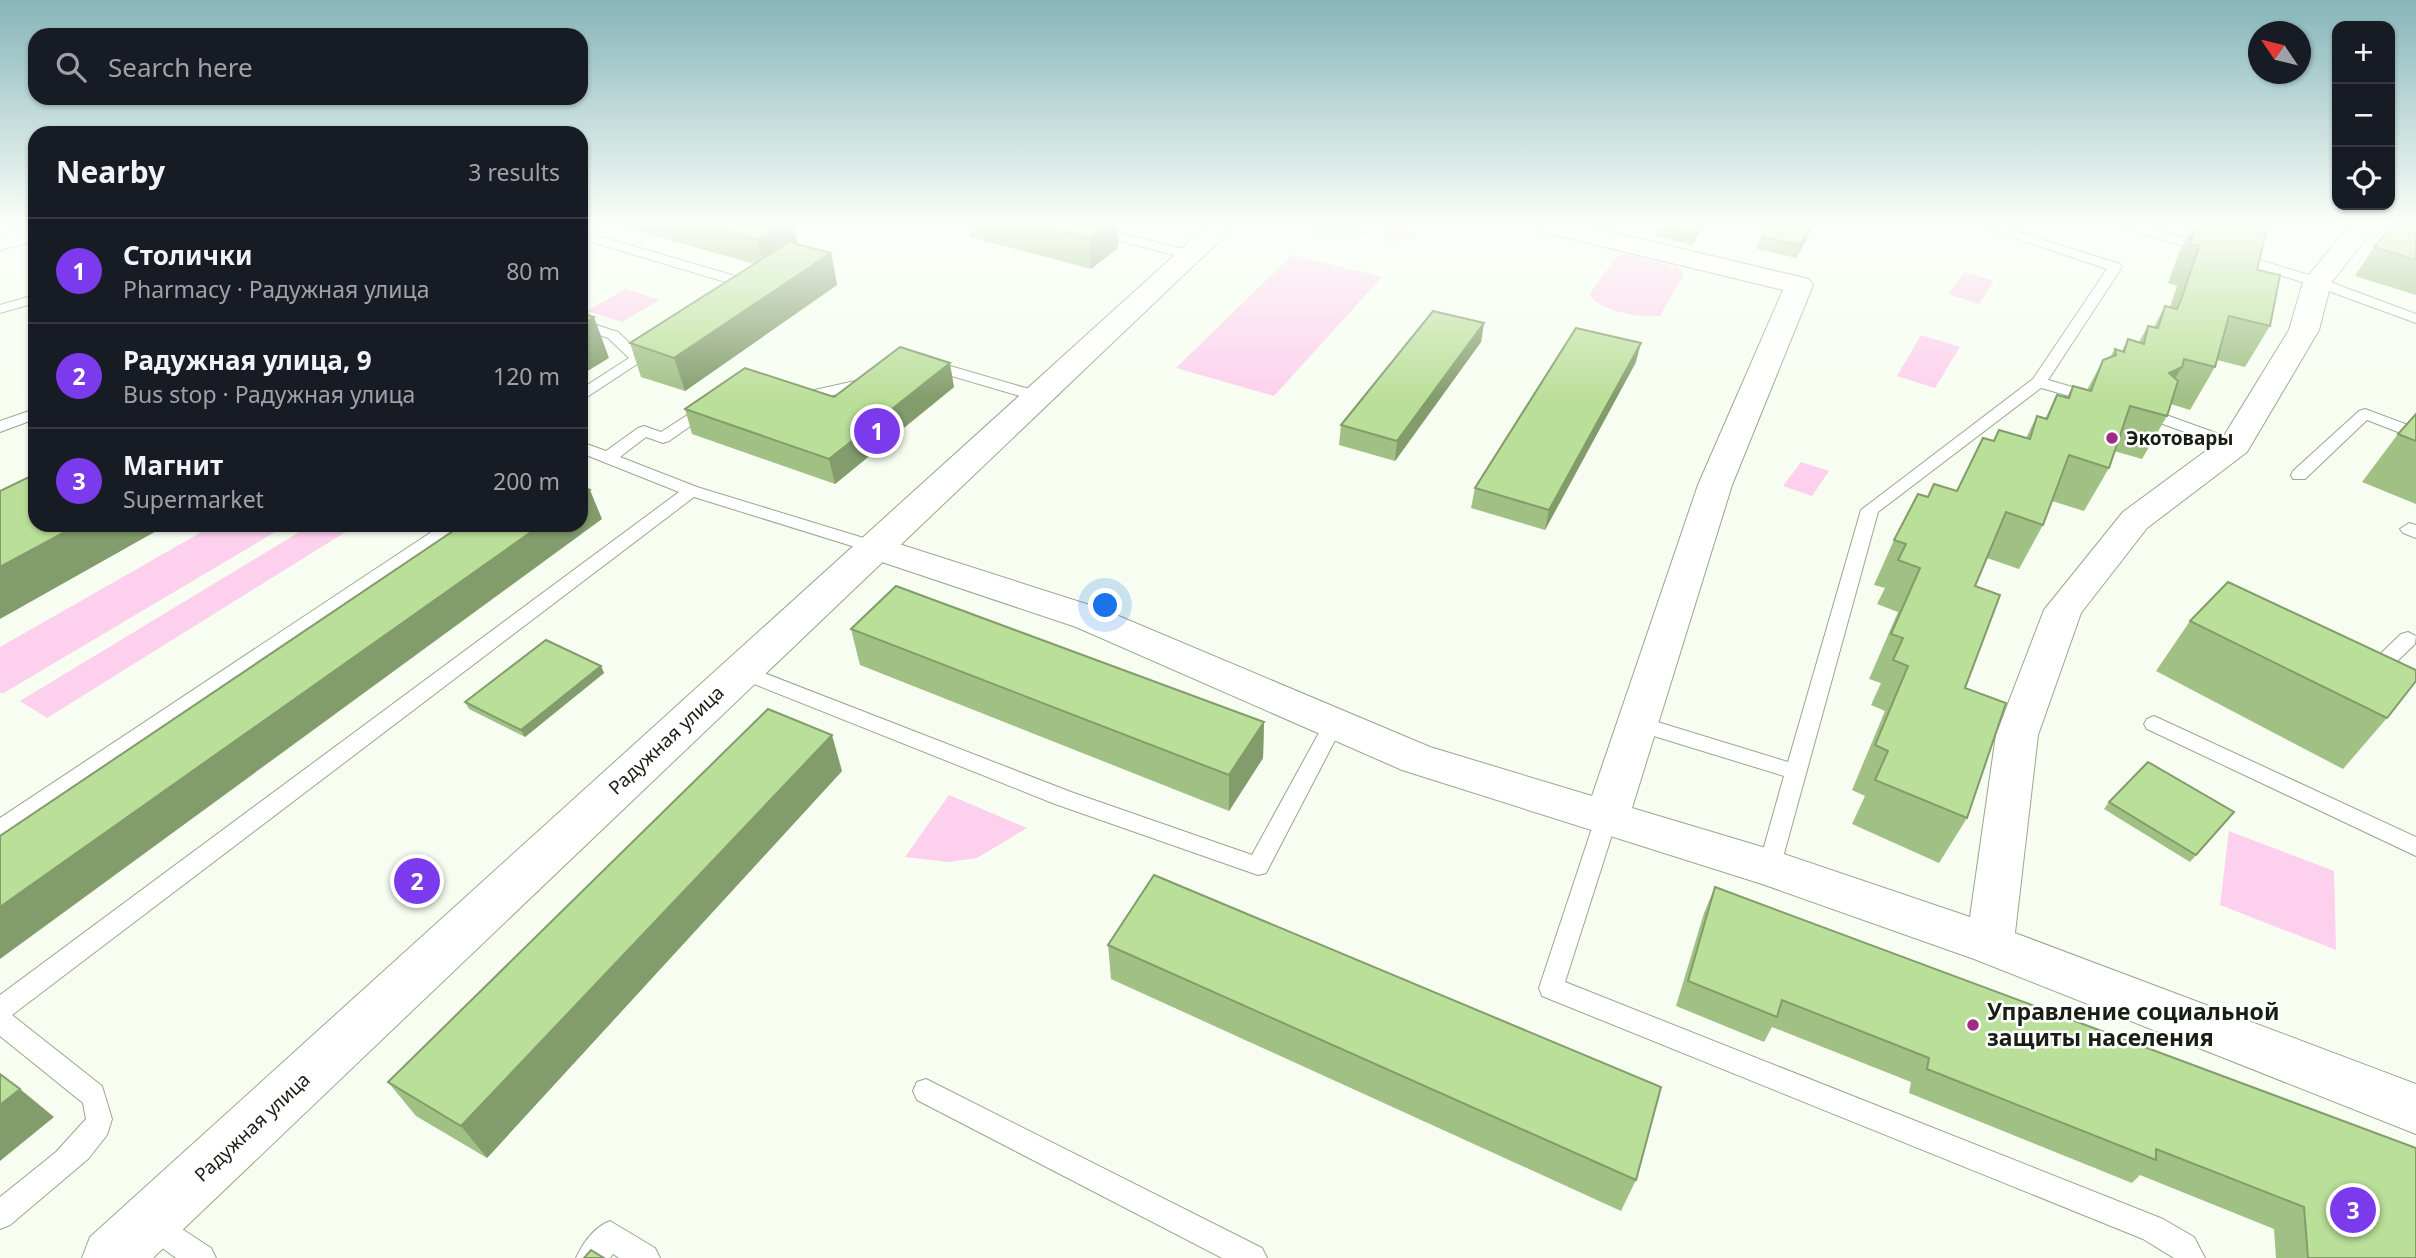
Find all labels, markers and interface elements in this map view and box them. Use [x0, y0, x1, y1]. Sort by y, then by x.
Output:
north arrow [2248, 21, 2311, 84]
map controls [2332, 21, 2395, 210]
button: + [2332, 21, 2395, 84]
search box [28, 28, 588, 105]
icon: search [52, 48, 90, 86]
text: Search here [108, 49, 253, 85]
button: − [2332, 84, 2395, 147]
button: locate [2332, 147, 2395, 210]
text: Nearby [56, 151, 165, 192]
text: 3 results [468, 156, 560, 188]
text: Столички [123, 237, 253, 273]
text: 1 [72, 255, 86, 287]
text: 80 m [506, 255, 560, 287]
text: Pharmacy · Радужная улица [123, 273, 429, 305]
text: Радужная улица, 9 [123, 342, 372, 378]
text: 2 [72, 360, 86, 392]
text: 120 m [493, 360, 560, 392]
text: Bus stop · Радужная улица [123, 378, 415, 410]
pin: 1 [854, 405, 900, 457]
place label: Экотовары [2126, 425, 2234, 451]
marker: Экотовары [2104, 430, 2120, 446]
text: Магнит [123, 447, 223, 483]
text: 3 [72, 465, 86, 497]
text: 200 m [493, 465, 560, 497]
text: Supermarket [123, 483, 264, 515]
your location [1088, 588, 1122, 622]
street label: Радужная улица [603, 680, 729, 800]
pin: 2 [394, 855, 440, 907]
place label: Управление социальной защиты населения [1987, 995, 2279, 1053]
marker: Управление социальной защиты населения [1965, 1017, 1981, 1033]
street label: Радужная улица [189, 1067, 315, 1187]
pin: 3 [2330, 1184, 2376, 1236]

